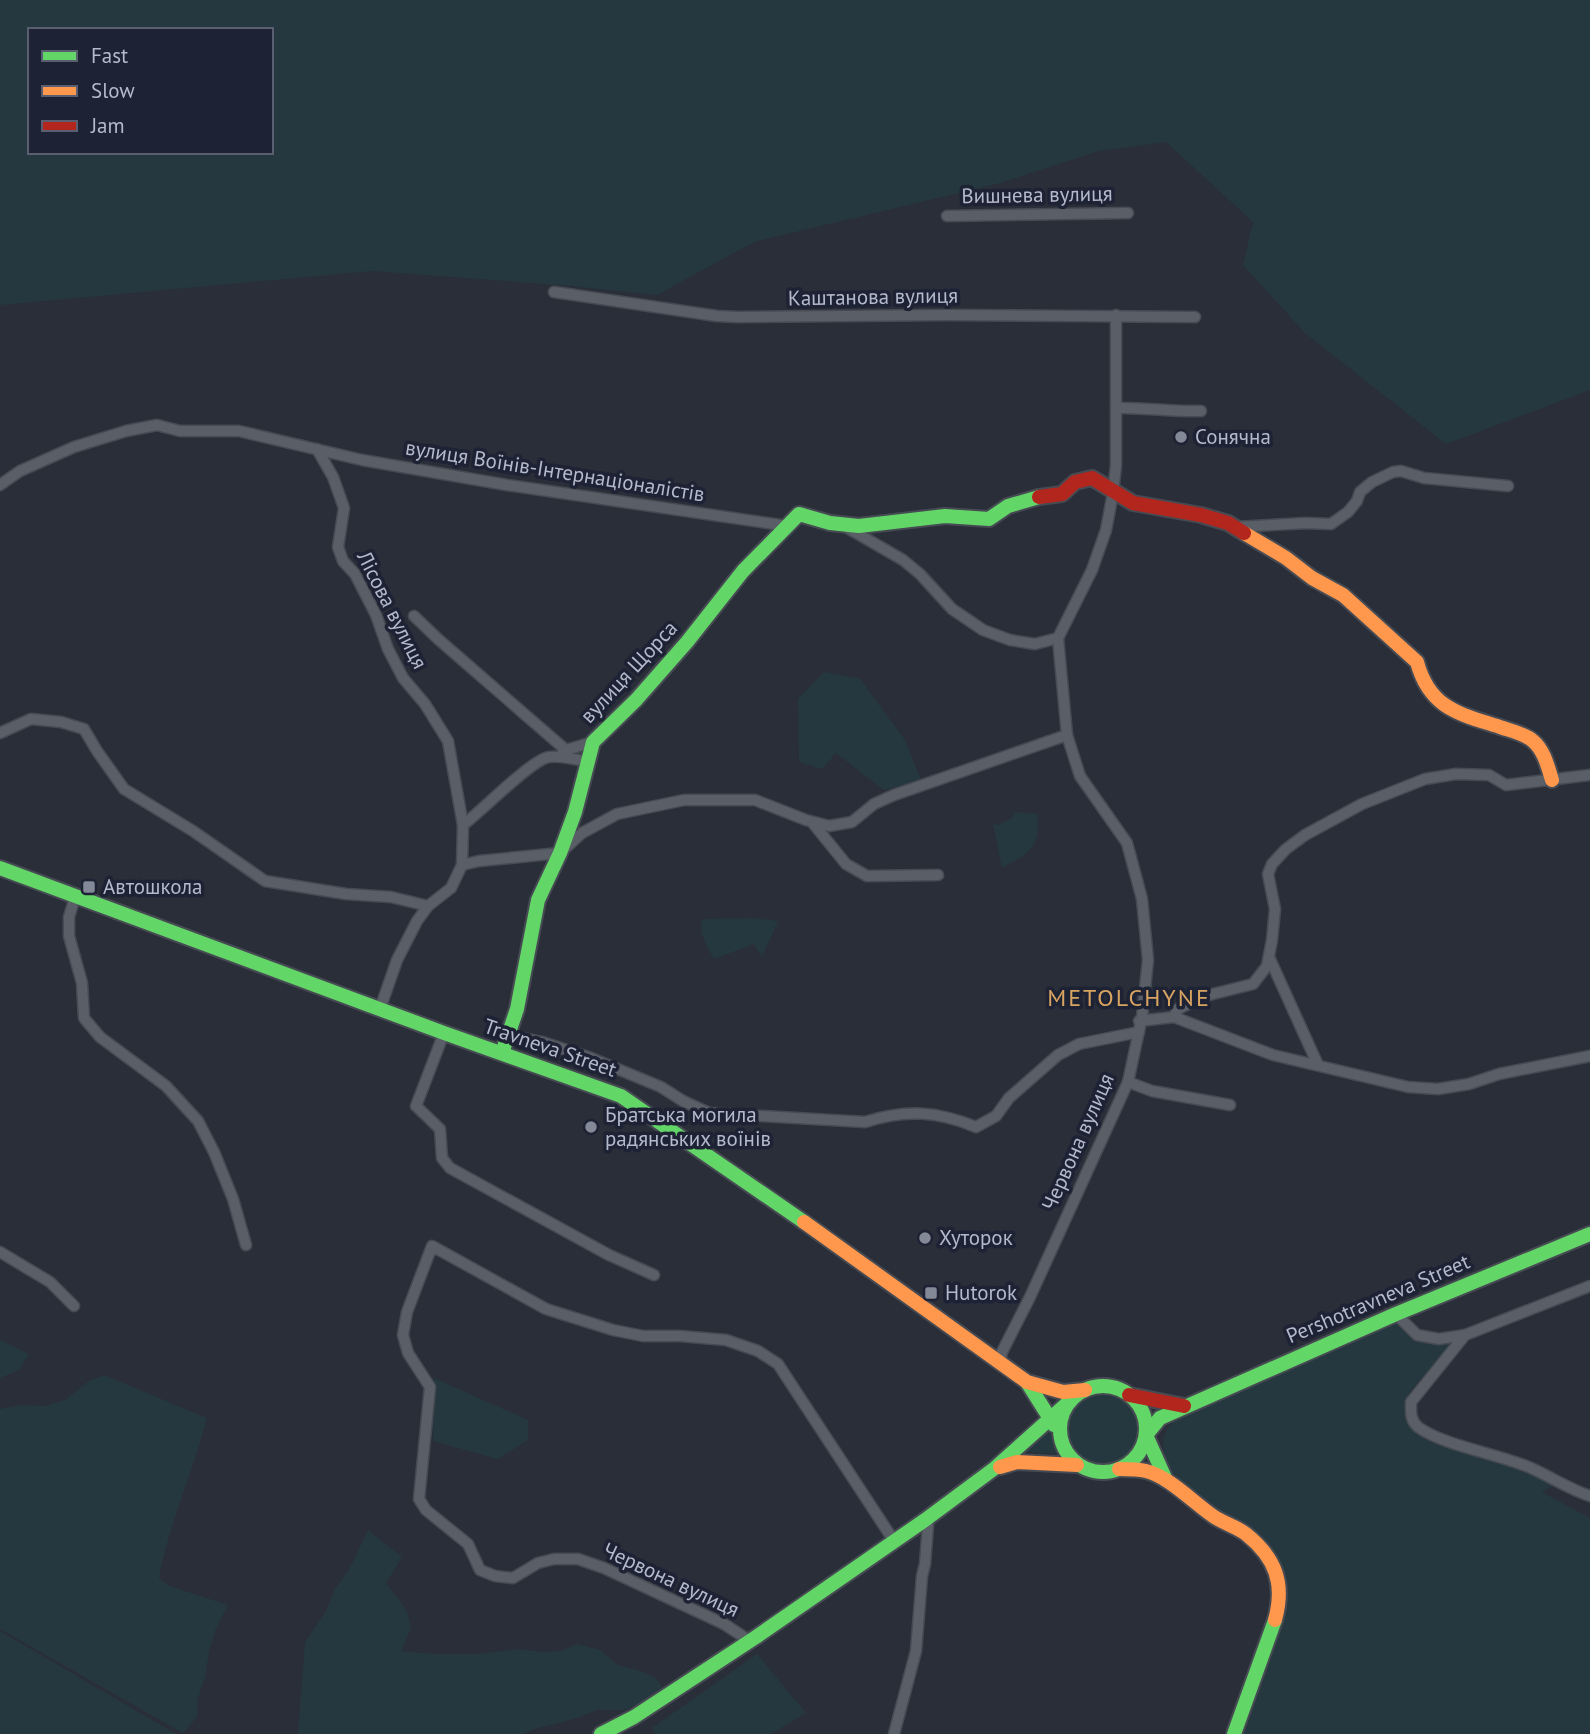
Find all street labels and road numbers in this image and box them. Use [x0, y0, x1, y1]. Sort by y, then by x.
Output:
street label: Вишнева вулиця [961, 180, 1113, 209]
street label: Каштанова вулиця [788, 282, 958, 311]
street label: вулиця Воїнів-Інтернаціоналістів [404, 433, 707, 508]
street label: Лісова вулиця [351, 545, 434, 673]
street label: вулиця Щорса [574, 615, 683, 729]
street label: Travneva Street [480, 1012, 620, 1083]
street label: Червона вулиця [1035, 1069, 1120, 1215]
street label: Pershotravneva Street [1282, 1248, 1474, 1349]
street label: Червона вулиця [599, 1536, 744, 1623]

